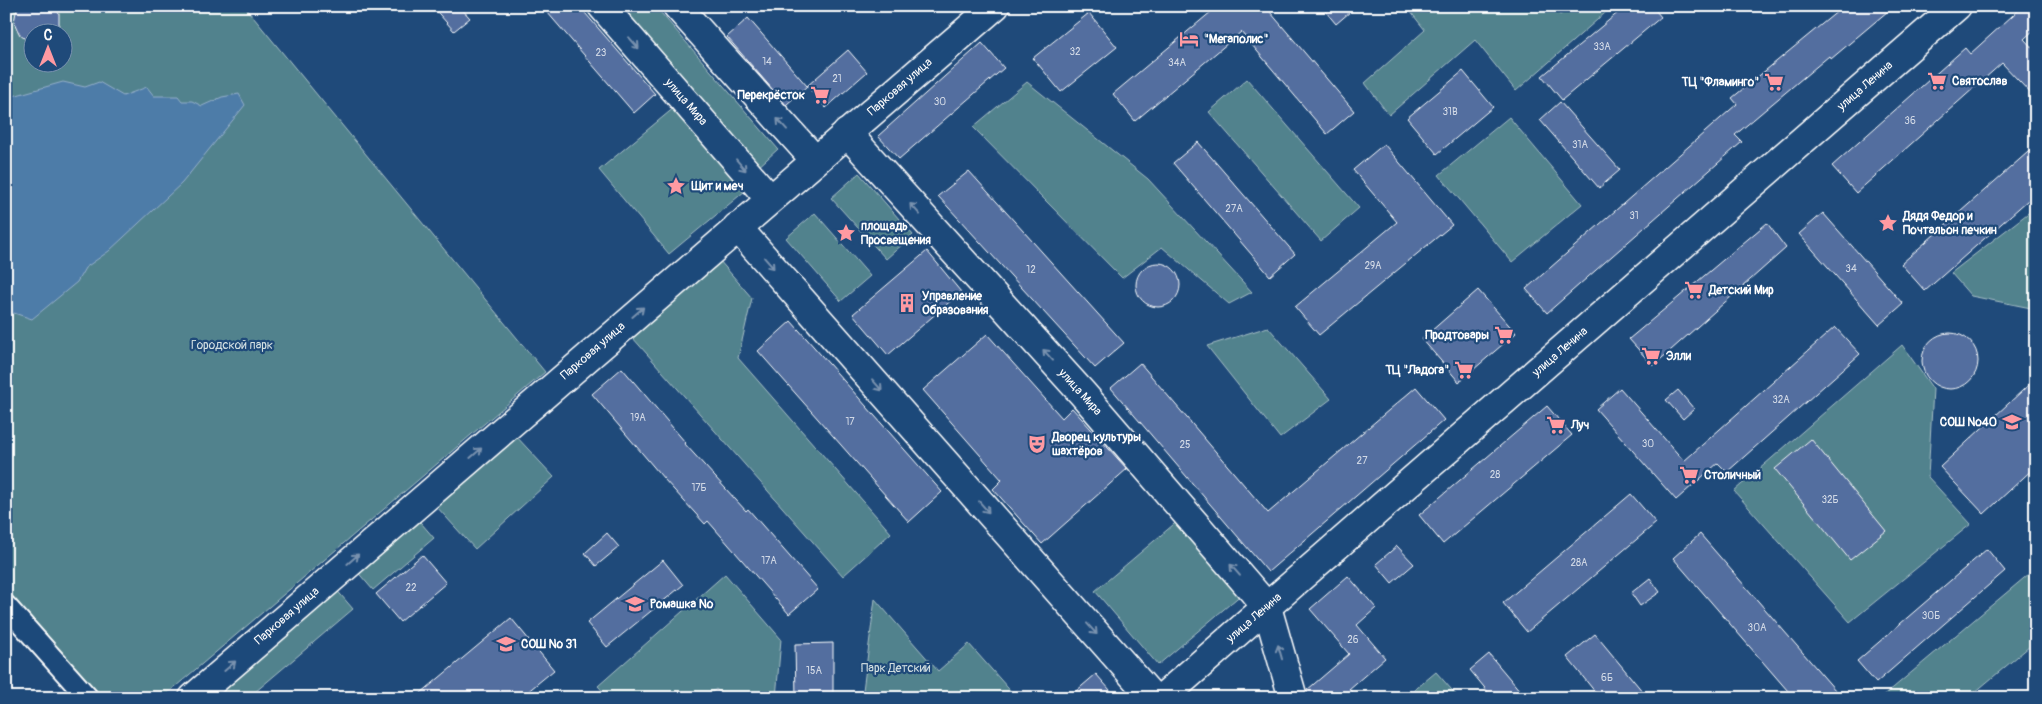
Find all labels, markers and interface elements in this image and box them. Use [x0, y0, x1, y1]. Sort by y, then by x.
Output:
north arrow [22, 22, 72, 72]
text: С [44, 27, 53, 44]
hotel icon: "Мегаполис" [1178, 28, 1200, 50]
place label: "Мегаполис" [1204, 32, 1268, 47]
one-way arrow [628, 36, 639, 49]
house number: 33А [1593, 41, 1611, 53]
house number: 32 [1069, 46, 1081, 58]
house number: 23 [596, 47, 607, 59]
street label: Парковая улица [865, 55, 936, 119]
house number: 14 [762, 56, 772, 68]
house number: 34А [1168, 57, 1186, 69]
street label: улица Ленина [1833, 58, 1896, 115]
supermarket icon: Святослав [1926, 70, 1948, 92]
supermarket icon: ТЦ "Фламинго" [1763, 71, 1785, 93]
house number: 21 [832, 73, 842, 85]
place label: Святослав [1952, 74, 2007, 89]
street label: улица Мира [661, 75, 711, 129]
place label: ТЦ "Фламинго" [1681, 75, 1759, 90]
supermarket icon: Перекрёсток [809, 84, 831, 106]
place label: Перекрёсток [737, 88, 806, 103]
house number: 30 [934, 96, 946, 108]
house number: 31В [1442, 106, 1458, 118]
house number: 36 [1904, 115, 1916, 127]
one-way arrow [776, 118, 788, 131]
house number: 31А [1572, 139, 1588, 151]
one-way arrow [735, 159, 746, 172]
place icon: Щит и меч [665, 175, 687, 197]
place label: Щит и меч [691, 179, 743, 194]
one-way arrow [910, 202, 921, 215]
house number: 27А [1225, 203, 1243, 215]
place label: Дядя Федор и Почтальон печкин [1902, 209, 1997, 238]
house number: 31 [1629, 210, 1639, 222]
place icon: Дядя Федор и Почтальон печкин [1877, 212, 1899, 234]
place label: площадь Просвещения [861, 219, 931, 248]
place icon: площадь Просвещения [835, 222, 857, 244]
one-way arrow [763, 257, 775, 270]
house number: 29А [1364, 260, 1382, 272]
house number: 34 [1845, 263, 1857, 275]
house number: 12 [1026, 264, 1036, 276]
supermarket icon: Детский Мир [1683, 279, 1705, 301]
place label: Детский Мир [1708, 283, 1774, 298]
place label: Управление Образования [922, 289, 989, 318]
building icon: Управление Образования [896, 292, 918, 314]
one-way arrow [632, 307, 645, 318]
street label: Парковая улица [558, 319, 629, 383]
supermarket icon: Продтовары [1493, 324, 1515, 346]
street label: улица Ленина [1528, 324, 1591, 381]
place label: Продтовары [1425, 328, 1489, 343]
park label: Городской парк [191, 338, 273, 353]
supermarket icon: Элли [1640, 345, 1662, 367]
one-way arrow [1042, 349, 1053, 362]
place label: Элли [1666, 349, 1692, 364]
supermarket icon: ТЦ "Ладога" [1453, 359, 1475, 381]
place label: ТЦ "Ладога" [1384, 363, 1449, 378]
street label: улица Мира [1054, 365, 1105, 419]
one-way arrow [871, 379, 882, 392]
house number: 32А [1772, 394, 1790, 406]
school or university icon: СОШ №40 [2001, 411, 2023, 433]
house number: 19А [630, 412, 646, 424]
supermarket icon: Луч [1545, 414, 1567, 436]
place label: СОШ №40 [1940, 415, 1997, 430]
house number: 17 [845, 416, 855, 428]
place label: Луч [1570, 418, 1589, 433]
place label: Дворец культуры шахтёров [1051, 430, 1141, 459]
theatre icon: Дворец культуры шахтёров [1026, 433, 1048, 455]
house number: 30 [1642, 438, 1654, 450]
house number: 25 [1179, 439, 1191, 451]
one-way arrow [469, 447, 482, 459]
house number: 27 [1357, 455, 1368, 467]
supermarket icon: Столичный [1678, 464, 1700, 486]
place label: Столичный [1704, 468, 1761, 483]
house number: 28 [1490, 469, 1500, 481]
house number: 17Б [691, 482, 707, 494]
house number: 32Б [1821, 494, 1839, 506]
one-way arrow [978, 500, 989, 513]
one-way arrow [346, 554, 359, 565]
house number: 17А [761, 555, 777, 567]
house number: 28А [1570, 557, 1588, 569]
one-way arrow [1229, 564, 1240, 577]
house number: 22 [405, 582, 417, 594]
street label: Парковая улица [252, 584, 323, 648]
street label: улица Ленина [1222, 590, 1285, 647]
school or university icon: Ромашка № [624, 593, 646, 615]
place label: Ромашка № [650, 597, 714, 612]
house number: 30Б [1922, 610, 1940, 622]
one-way arrow [1086, 622, 1098, 635]
house number: 30А [1748, 622, 1767, 634]
school or university icon: СОШ № 31 [495, 633, 517, 655]
house number: 26 [1347, 634, 1359, 646]
place label: СОШ № 31 [521, 637, 577, 652]
one-way arrow [1274, 645, 1284, 661]
one-way arrow [223, 661, 236, 672]
park label: Парк Детский [861, 661, 931, 676]
house number: 15А [806, 665, 822, 677]
house number: 6Б [1601, 672, 1613, 684]

